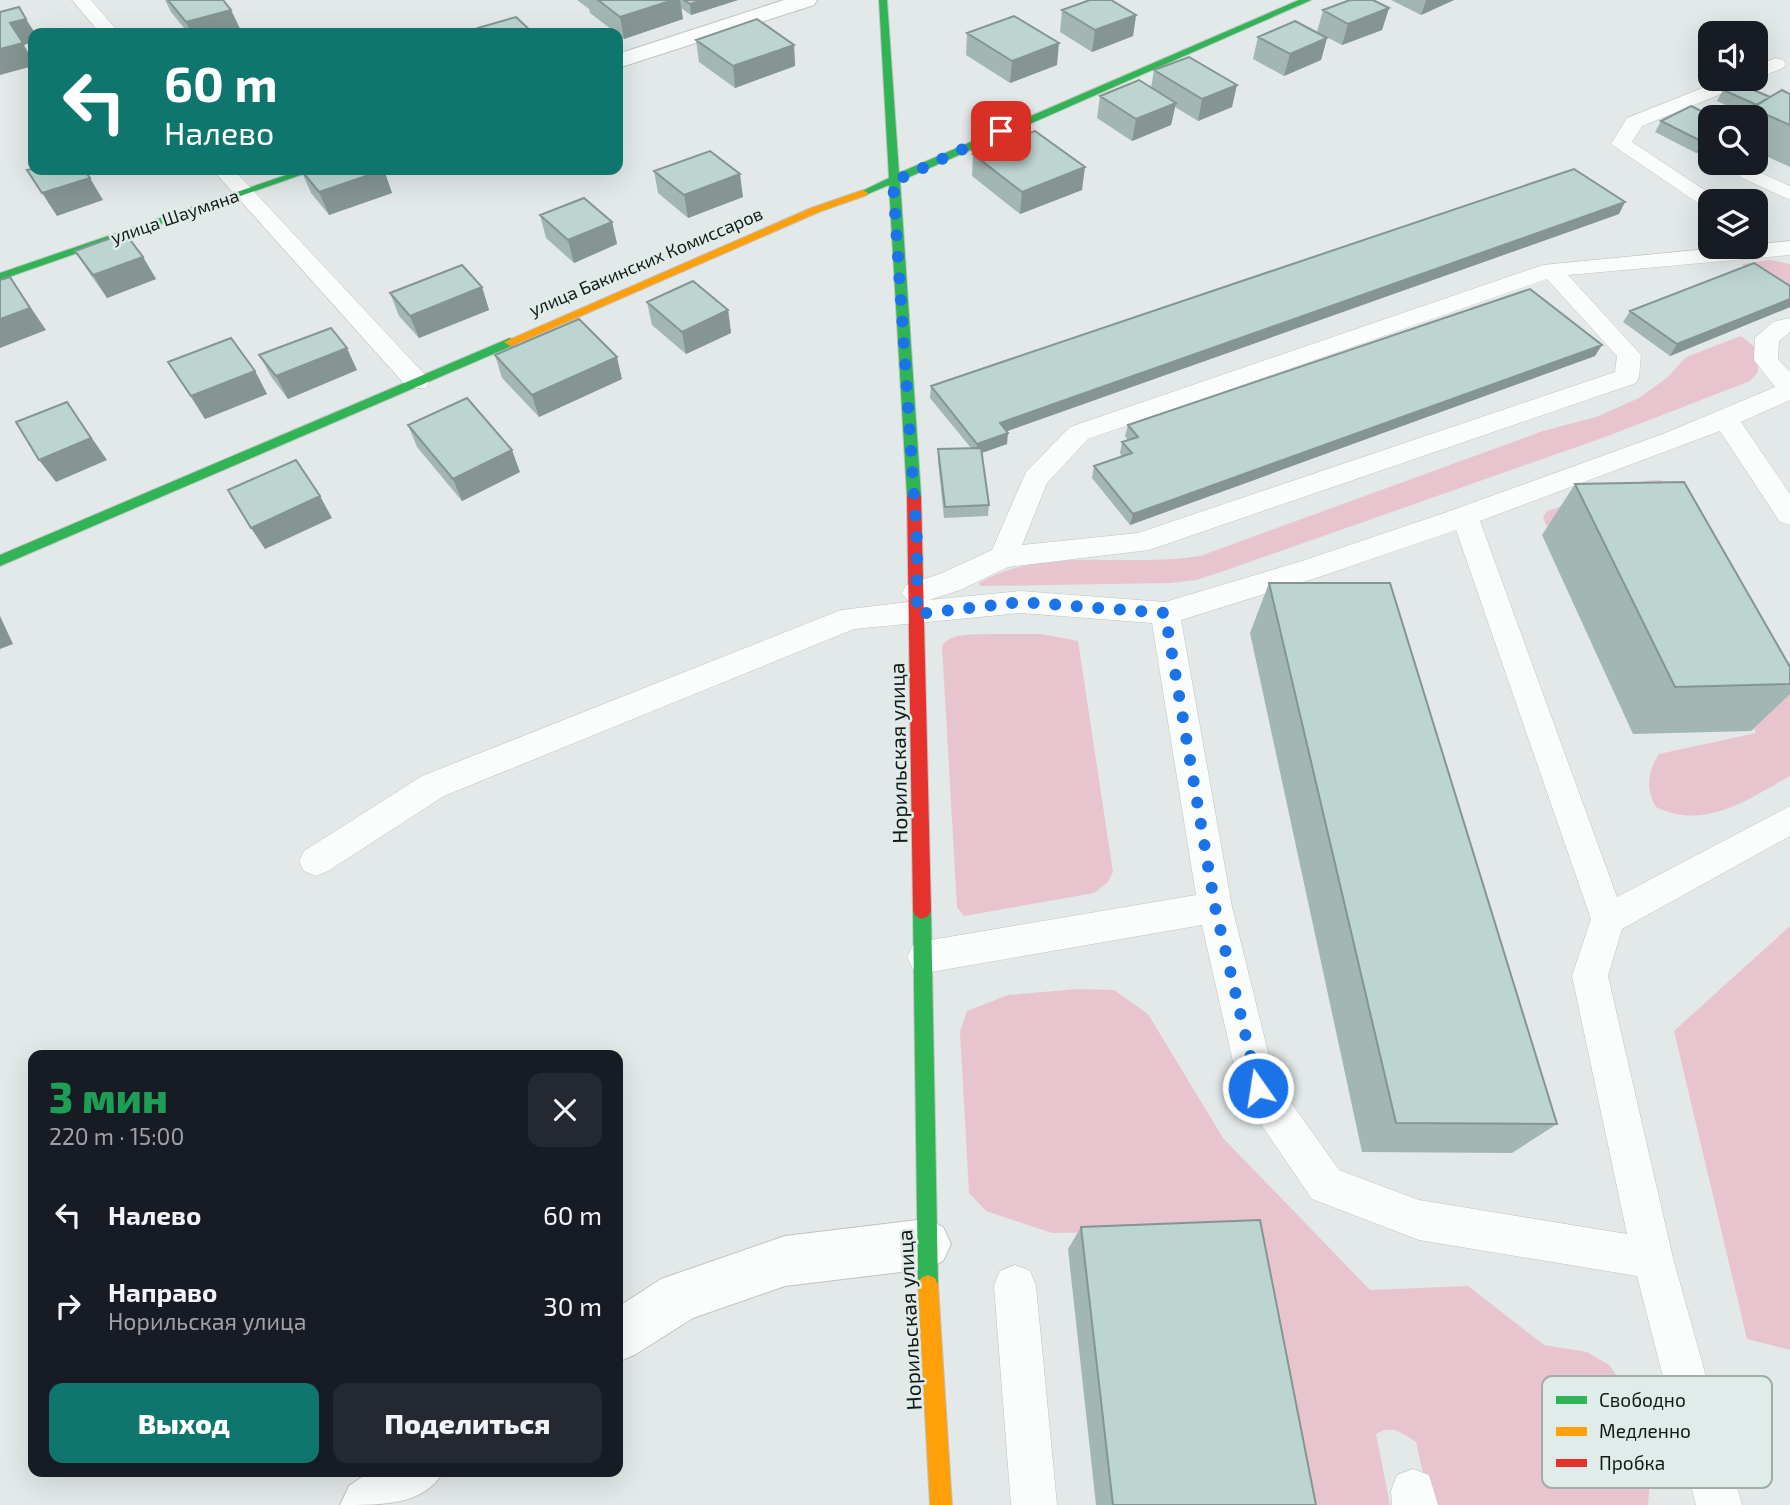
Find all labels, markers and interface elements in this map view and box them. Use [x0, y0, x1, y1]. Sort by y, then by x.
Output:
map controls [1698, 21, 1768, 259]
button: sound [1698, 21, 1768, 91]
text: 60 m [164, 53, 278, 112]
icon: left [49, 56, 140, 147]
pin [971, 101, 1031, 161]
button: search [1698, 105, 1768, 175]
icon: arrive [982, 112, 1020, 150]
text: Налево [164, 113, 274, 151]
street label: улица Шаумяна [108, 184, 242, 248]
button: layers [1698, 189, 1768, 259]
street label: улица Бакинских Комиссаров [526, 202, 766, 320]
street label: Норильская улица [883, 662, 913, 844]
position arrow [1221, 1051, 1295, 1125]
text: 3 мин [49, 1071, 168, 1121]
button: close [528, 1073, 602, 1147]
text: 220 m · 15:00 [49, 1122, 184, 1150]
icon: left [49, 1196, 87, 1234]
text: Налево [108, 1199, 201, 1230]
text: 60 m [543, 1199, 602, 1230]
street label: Норильская улица [891, 1229, 927, 1411]
text: Направо [108, 1276, 217, 1307]
icon: right [49, 1287, 87, 1325]
text: 30 m [543, 1290, 602, 1321]
text: Норильская улица [108, 1307, 306, 1335]
legend [1542, 1376, 1772, 1488]
button: Выход [49, 1383, 319, 1463]
button: Поделиться [333, 1383, 602, 1463]
text: Свободно [1599, 1388, 1686, 1411]
text: Медленно [1599, 1419, 1691, 1442]
text: Пробка [1599, 1451, 1665, 1474]

